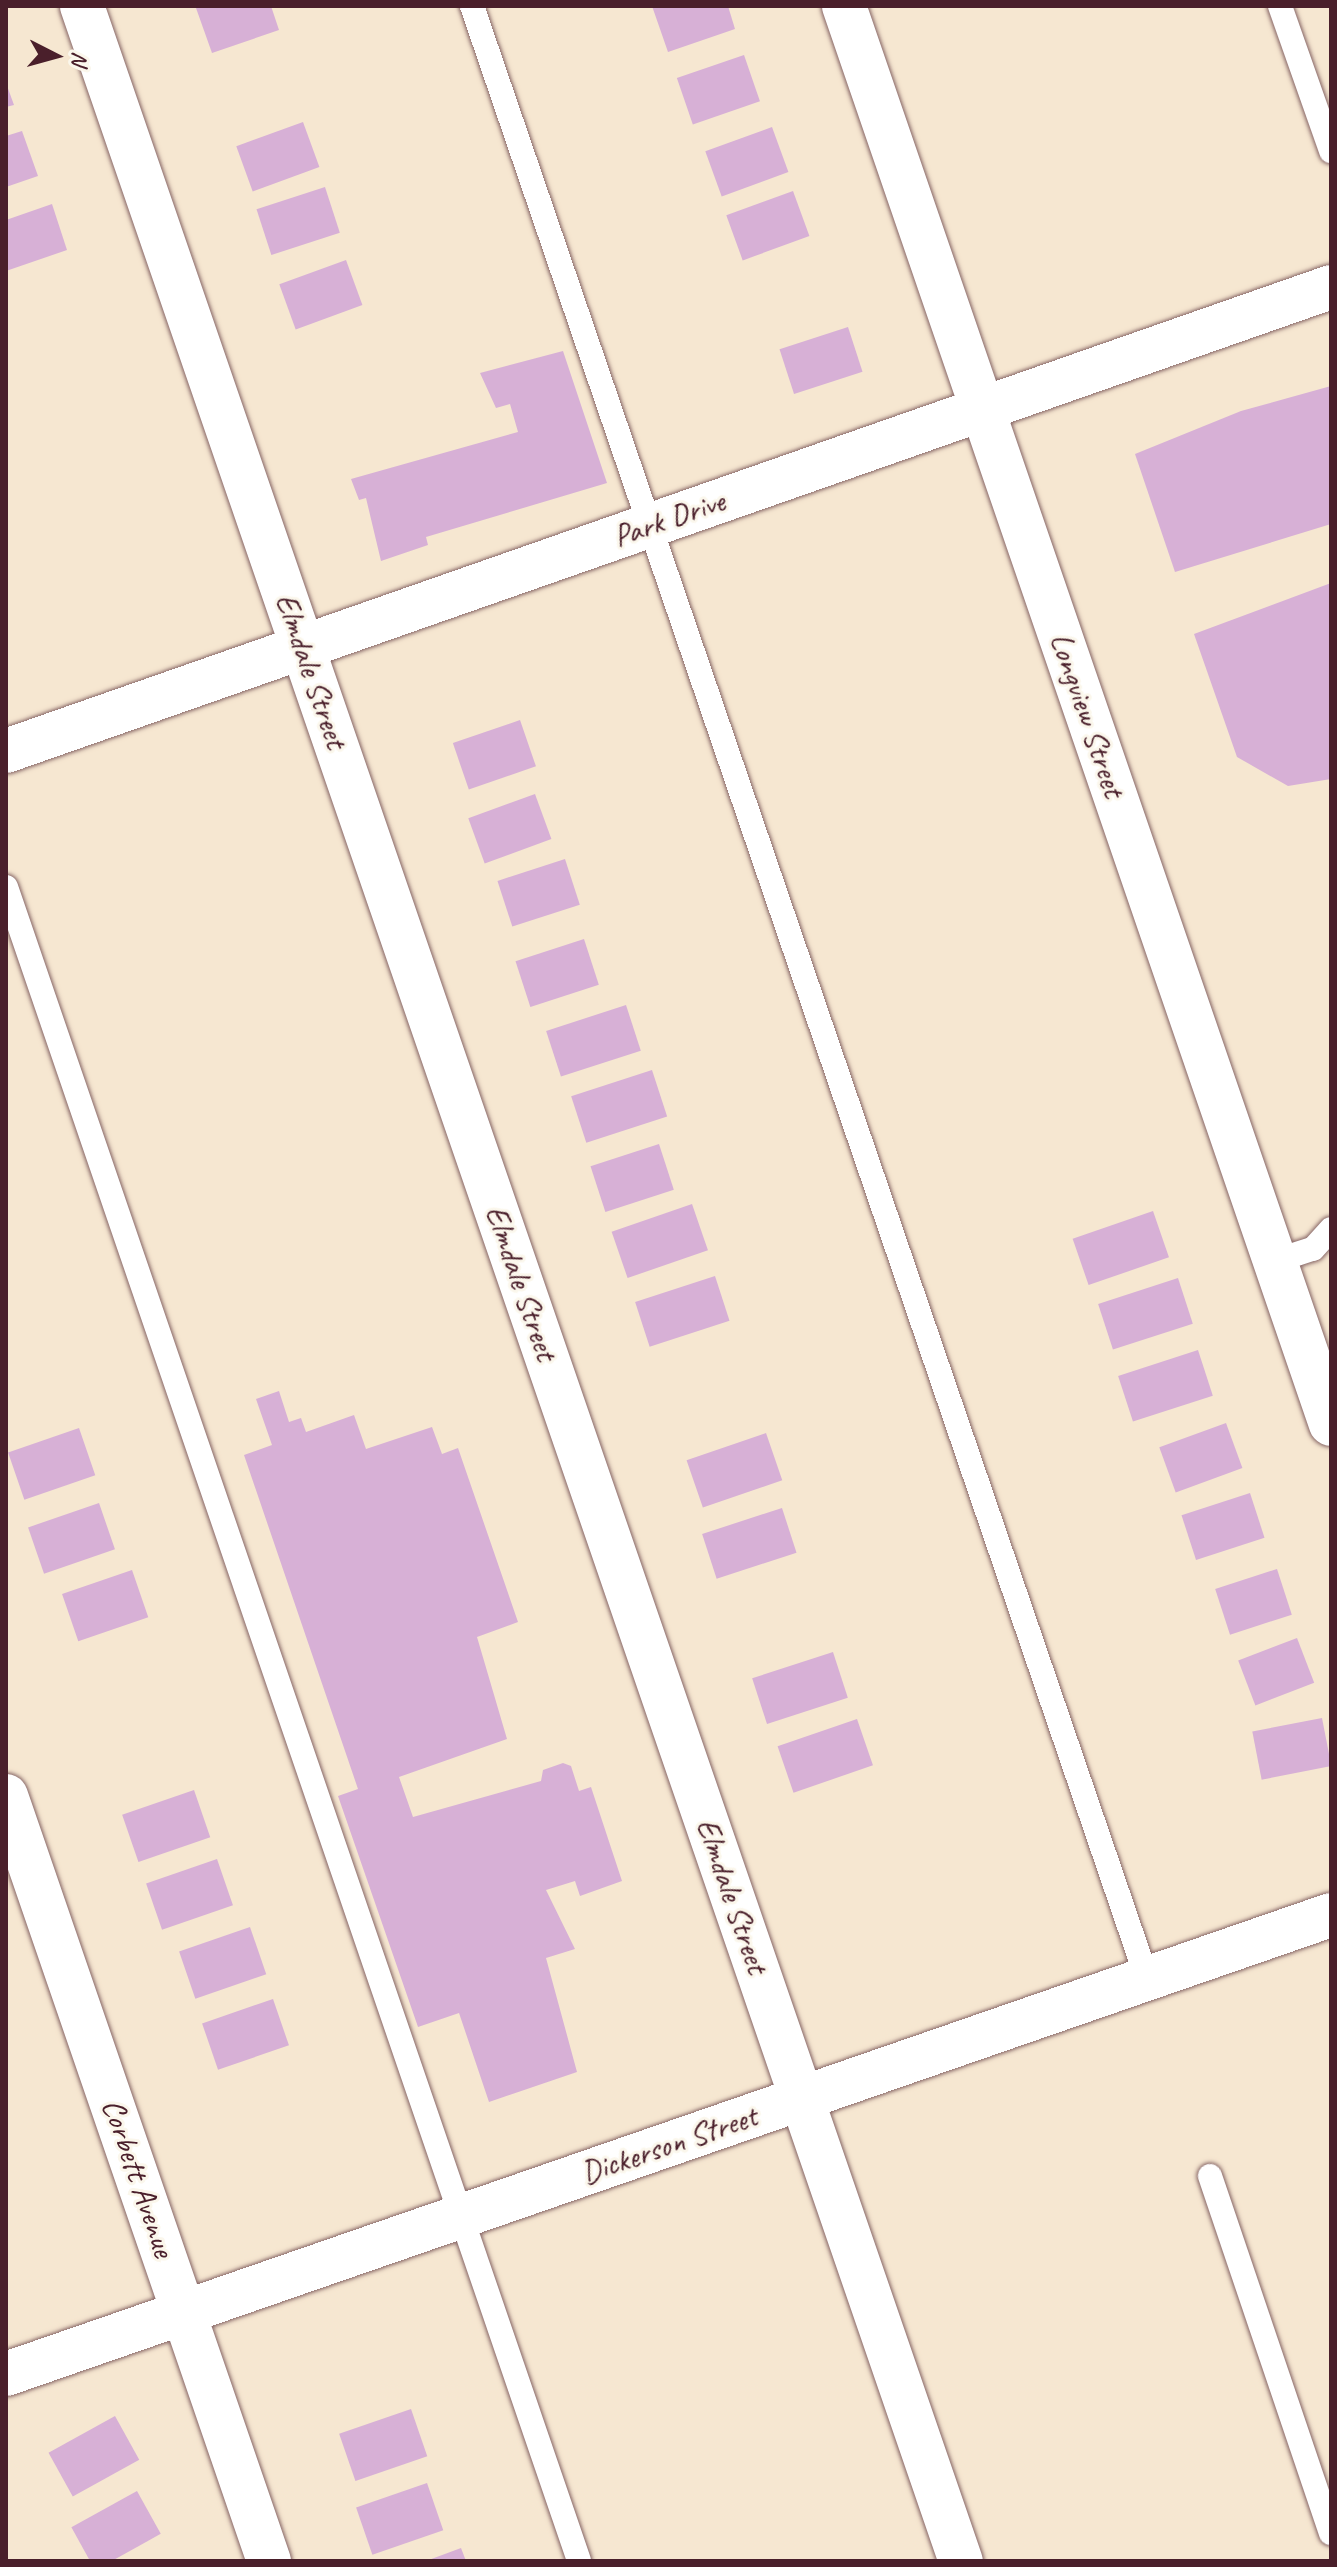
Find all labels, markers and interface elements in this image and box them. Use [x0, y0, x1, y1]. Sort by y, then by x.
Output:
north arrow [16, 16, 96, 96]
text: N [65, 50, 95, 67]
street label: Park Drive [608, 482, 730, 556]
street label: Elmdale Street [267, 588, 355, 754]
street label: Longview Street [1041, 628, 1133, 802]
street label: Elmdale Street [477, 1200, 565, 1366]
street label: Elmdale Street [688, 1813, 776, 1979]
street label: Corbett Avenue [93, 2094, 183, 2262]
street label: Dickerson Street [576, 2097, 762, 2193]

